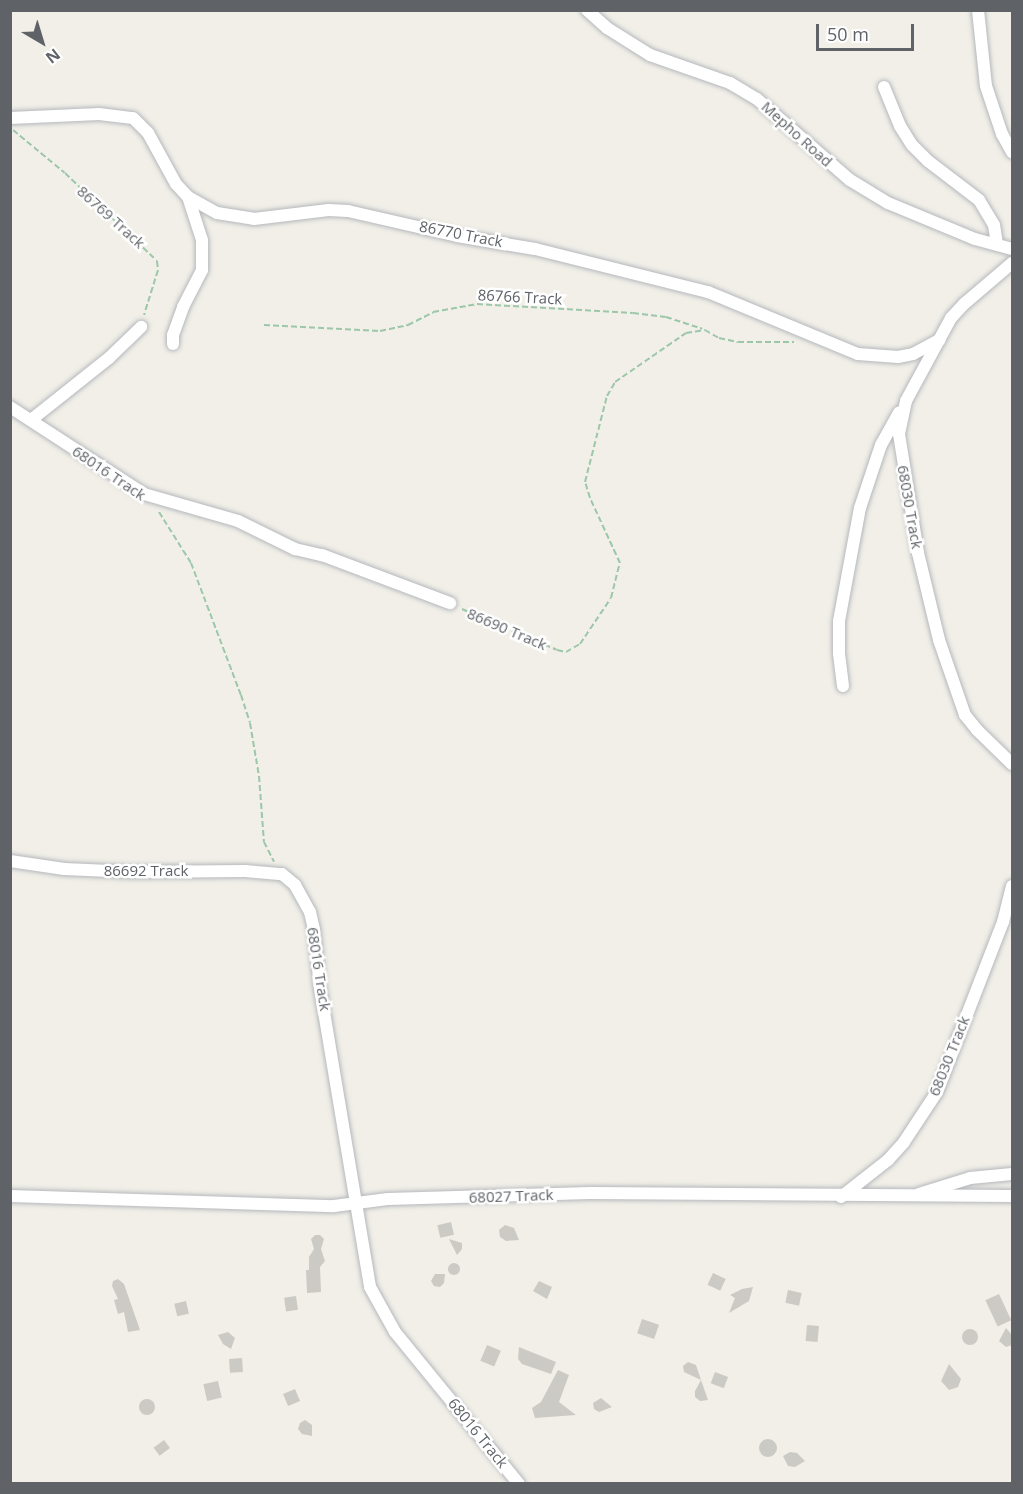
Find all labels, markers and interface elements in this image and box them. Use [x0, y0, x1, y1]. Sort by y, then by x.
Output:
north arrow [12, 12, 72, 72]
scale bar [819, 12, 916, 50]
text: 50 m [827, 22, 869, 46]
text: N [41, 44, 65, 69]
street label: Mepho Road [758, 98, 836, 170]
street label: 86769 Track [74, 182, 148, 252]
street label: 86770 Track [418, 217, 504, 251]
street label: 86766 Track [477, 286, 563, 308]
street label: 68016 Track [69, 442, 149, 504]
street label: 68030 Track [894, 464, 926, 550]
street label: 86690 Track [465, 604, 549, 654]
street label: 86692 Track [104, 862, 188, 880]
street label: 68016 Track [303, 926, 335, 1012]
street label: 68030 Track [925, 1013, 973, 1099]
street label: 68027 Track [468, 1186, 554, 1206]
street label: 68016 Track [444, 1394, 512, 1472]

